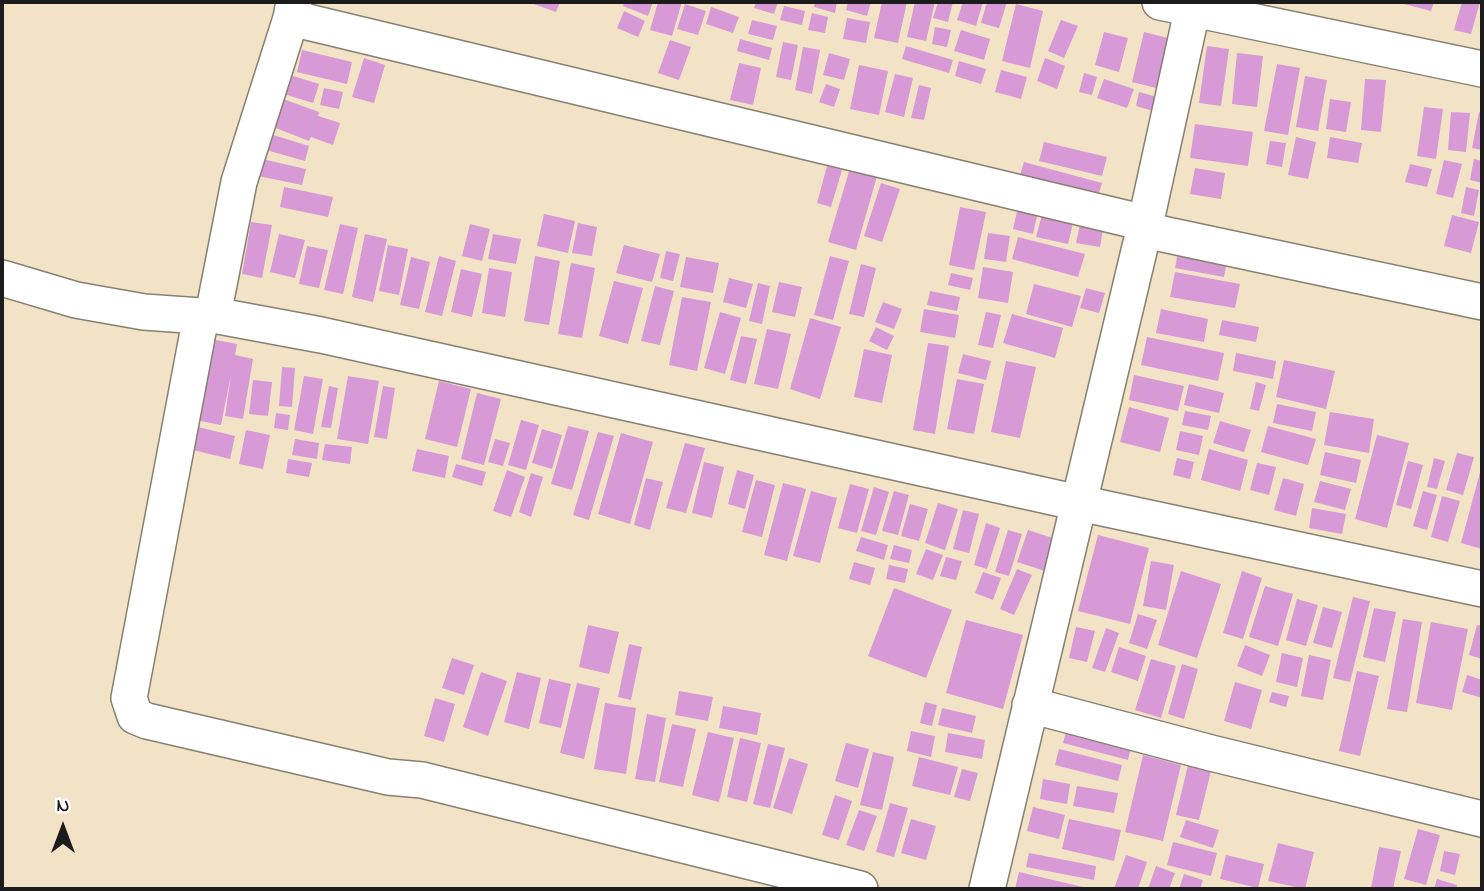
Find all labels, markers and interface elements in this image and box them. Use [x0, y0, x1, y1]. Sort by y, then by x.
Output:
north arrow [28, 793, 98, 863]
text: N [57, 793, 69, 820]

